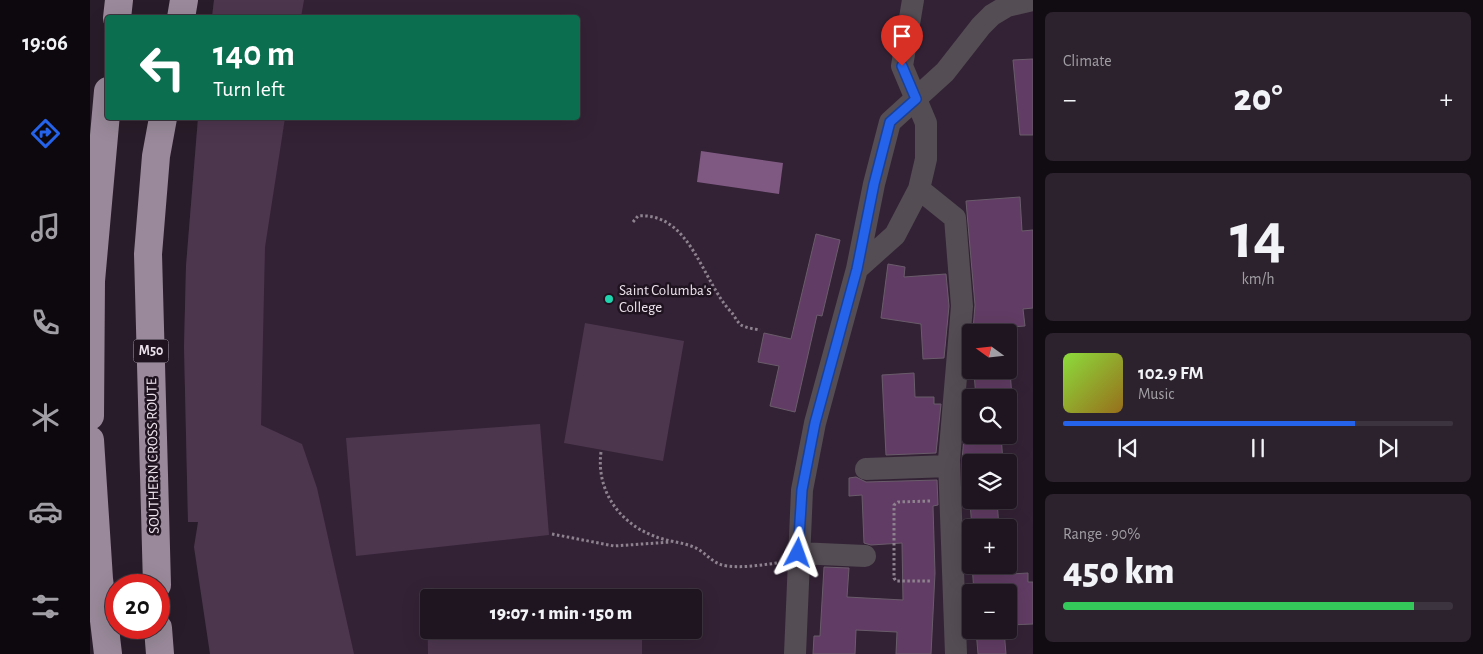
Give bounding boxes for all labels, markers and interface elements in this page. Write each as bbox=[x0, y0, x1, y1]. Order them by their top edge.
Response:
pin bbox=[881, 15, 923, 66]
icon: arrive bbox=[888, 22, 916, 50]
text: 19:06 bbox=[22, 32, 68, 54]
icon: left bbox=[130, 35, 195, 100]
text: 140 m bbox=[213, 37, 295, 72]
text: Climate bbox=[1063, 53, 1112, 69]
text: Turn left bbox=[213, 78, 285, 100]
text: 20° bbox=[1234, 80, 1282, 118]
text: − bbox=[1063, 86, 1076, 114]
text: + bbox=[1440, 86, 1453, 114]
icon: directions bbox=[28, 116, 63, 151]
text: 14 bbox=[1230, 205, 1286, 270]
icon: music bbox=[28, 210, 63, 245]
text: km/h bbox=[1241, 271, 1275, 287]
place label: Saint Columba's College bbox=[619, 283, 712, 315]
marker: Saint Columba's College bbox=[603, 293, 615, 305]
icon: phone bbox=[28, 305, 63, 340]
north arrow bbox=[962, 324, 1018, 379]
map controls bbox=[962, 324, 1017, 639]
road number: M50 bbox=[134, 340, 168, 362]
text: 102.9 FM bbox=[1138, 364, 1204, 383]
street label: SOUTHERN CROSS ROUTE bbox=[144, 378, 162, 534]
text: Music bbox=[1138, 386, 1174, 402]
button: search bbox=[962, 389, 1017, 444]
icon: climate bbox=[28, 400, 63, 435]
icon: previous bbox=[1114, 434, 1142, 462]
icon: pause bbox=[1244, 434, 1272, 462]
icon: next bbox=[1374, 434, 1402, 462]
button: layers bbox=[962, 454, 1017, 509]
icon: car bbox=[28, 494, 63, 529]
button: + bbox=[962, 519, 1017, 574]
position arrow bbox=[771, 526, 823, 578]
text: Range · 90% bbox=[1063, 526, 1140, 542]
text: 450 km bbox=[1063, 553, 1175, 591]
speed limit sign: 20 bbox=[105, 574, 170, 639]
button: − bbox=[962, 584, 1017, 639]
icon: filters bbox=[28, 589, 63, 624]
text: 19:07 · 1 min · 150 m bbox=[490, 604, 632, 623]

